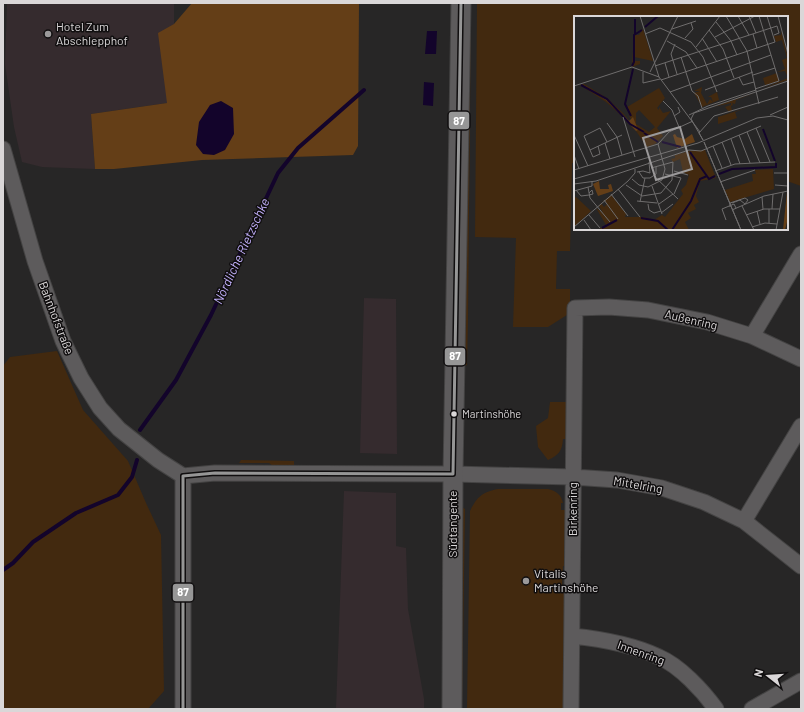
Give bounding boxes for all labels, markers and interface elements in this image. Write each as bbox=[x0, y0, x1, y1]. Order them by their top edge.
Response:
inset map bbox=[574, 16, 788, 230]
place label: Hotel Zum Abschlepphof bbox=[56, 19, 128, 47]
marker: Hotel Zum Abschlepphof bbox=[43, 29, 53, 39]
line badge: 87 bbox=[448, 111, 470, 130]
text: 87 bbox=[453, 114, 465, 127]
water label: Nördliche Rietzschke bbox=[209, 195, 273, 307]
street label: Bahnhofstraße bbox=[37, 279, 77, 356]
street label: Außenring bbox=[664, 306, 719, 332]
line badge: 87 bbox=[444, 347, 466, 366]
text: 87 bbox=[449, 349, 461, 362]
place label: Martinshöhe bbox=[462, 407, 521, 420]
marker: Martinshöhe bbox=[449, 409, 459, 419]
street label: Mittelring bbox=[612, 473, 664, 495]
street label: Birkenring bbox=[565, 482, 579, 536]
street label: Südtangente bbox=[445, 491, 459, 557]
place label: Vitalis Martinshöhe bbox=[534, 566, 599, 594]
marker: Vitalis Martinshöhe bbox=[521, 576, 531, 586]
line badge: 87 bbox=[172, 583, 194, 602]
text: 87 bbox=[177, 585, 189, 598]
street label: Innenring bbox=[616, 637, 667, 667]
north arrow bbox=[748, 656, 788, 696]
text: N bbox=[751, 668, 765, 678]

